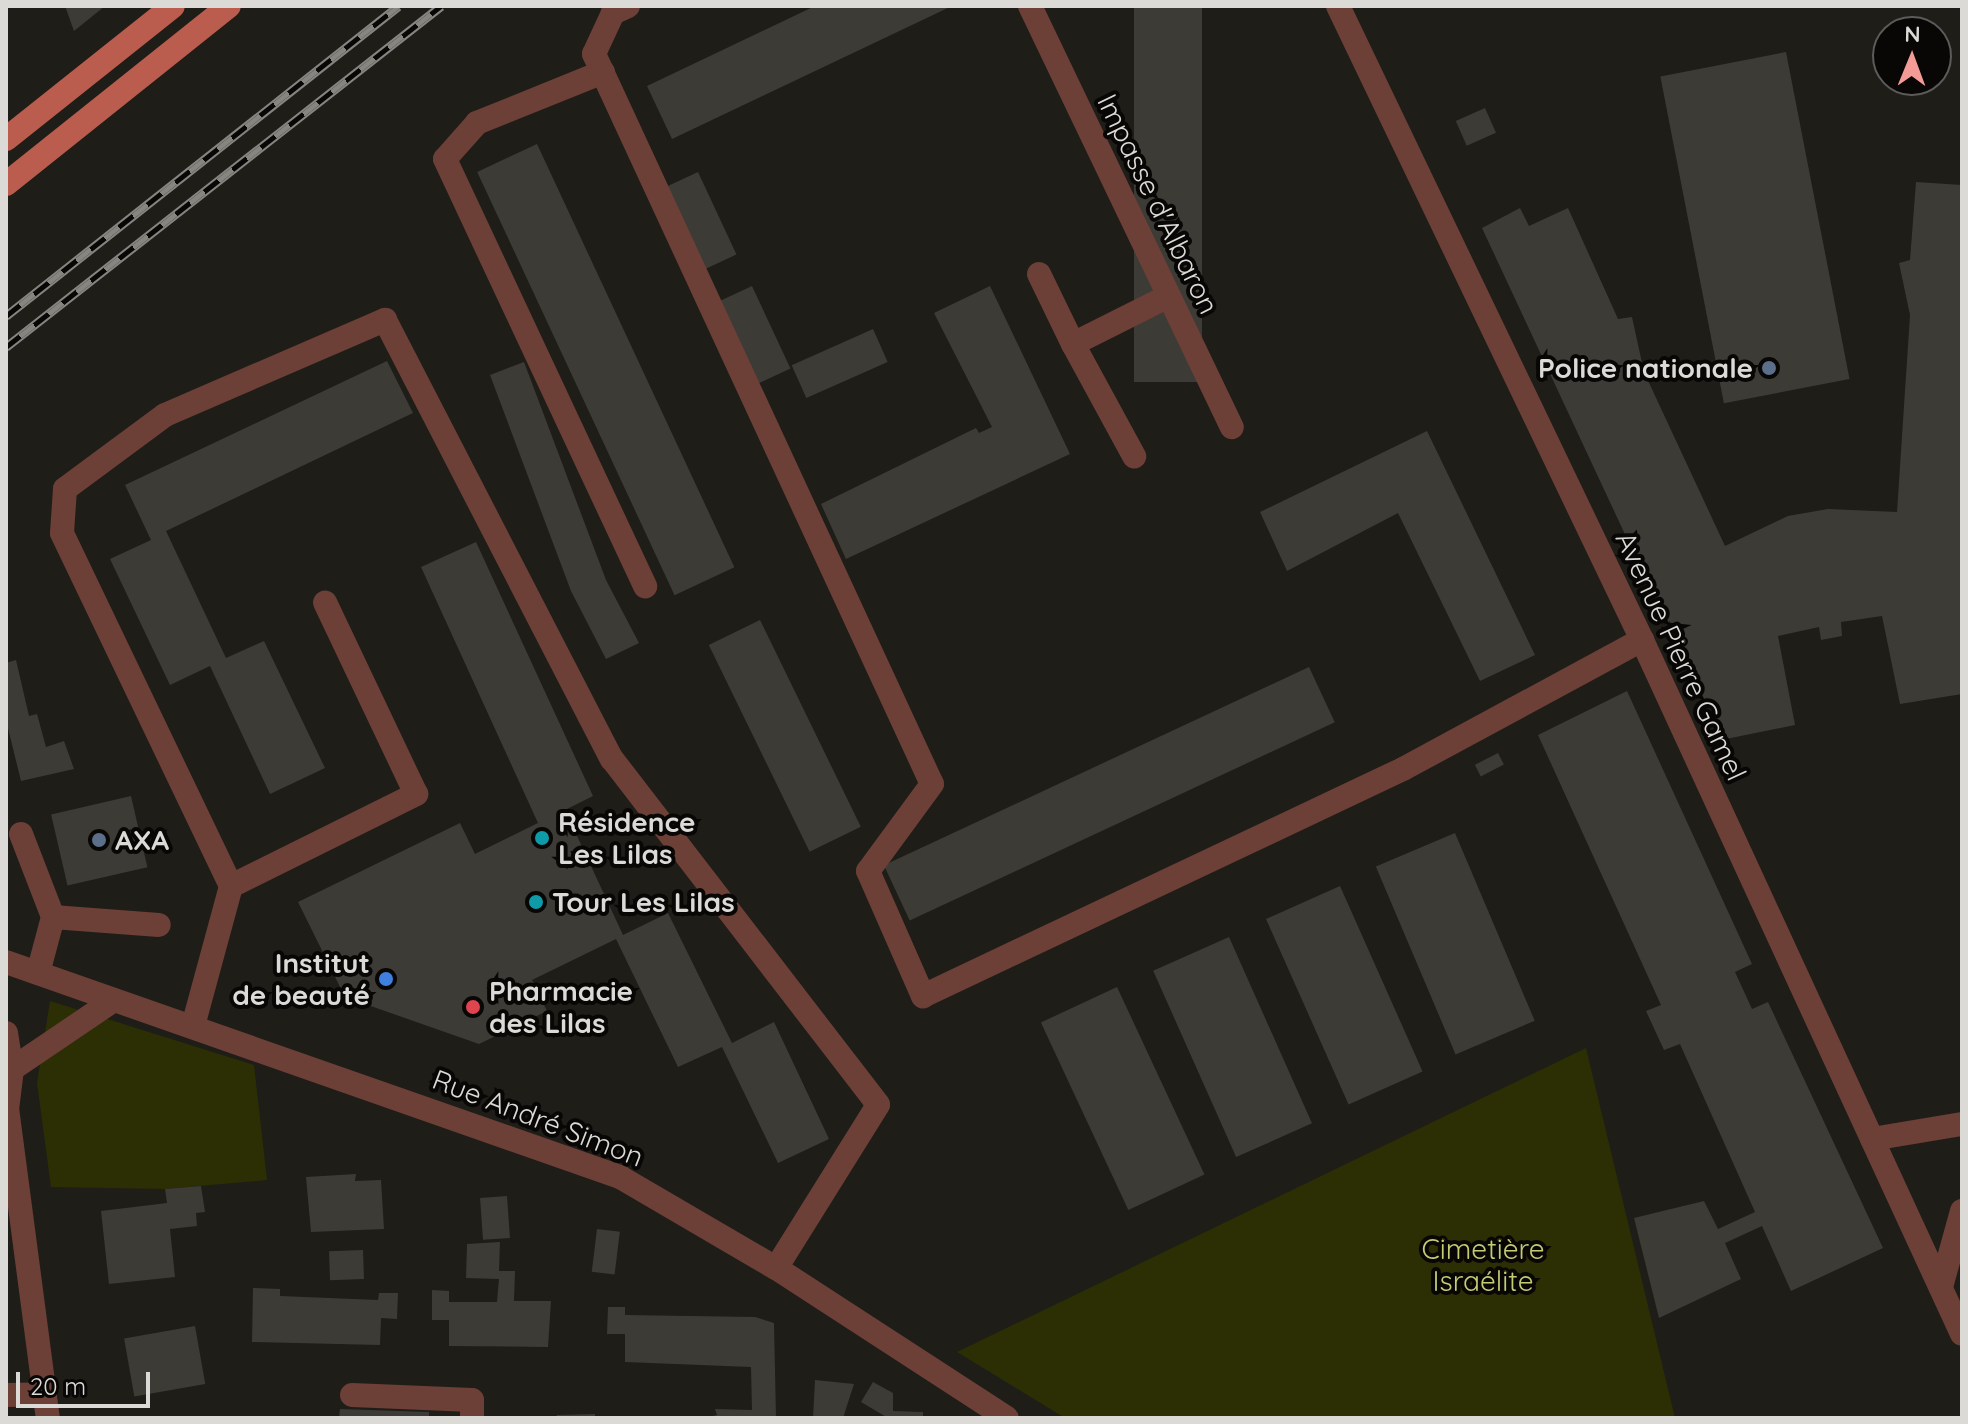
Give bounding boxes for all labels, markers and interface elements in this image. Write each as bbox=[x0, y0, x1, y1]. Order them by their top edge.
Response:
north arrow bbox=[1872, 16, 1952, 96]
text: N bbox=[1904, 20, 1921, 48]
street label: Impasse d'Albaron bbox=[1090, 89, 1226, 319]
place label: Police nationale bbox=[1538, 351, 1753, 385]
marker: Police nationale bbox=[1760, 359, 1778, 377]
street label: Avenue Pierre Gamel bbox=[1609, 526, 1753, 786]
place label: Résidence Les Lilas bbox=[558, 805, 696, 871]
place label: AXA bbox=[115, 823, 169, 857]
marker: Résidence Les Lilas bbox=[533, 829, 551, 847]
marker: AXA bbox=[90, 831, 108, 849]
place label: Tour Les Lilas bbox=[552, 885, 735, 919]
marker: Tour Les Lilas bbox=[527, 893, 545, 911]
place label: Institut de beauté bbox=[232, 946, 370, 1012]
marker: Institut de beauté bbox=[377, 970, 395, 988]
place label: Pharmacie des Lilas bbox=[489, 974, 633, 1040]
marker: Pharmacie des Lilas bbox=[464, 998, 482, 1016]
street label: Rue André Simon bbox=[428, 1062, 648, 1174]
park label: Cimetière Israélite bbox=[1422, 1232, 1544, 1298]
scale bar bbox=[20, 1356, 154, 1406]
text: 20 m bbox=[30, 1371, 86, 1401]

